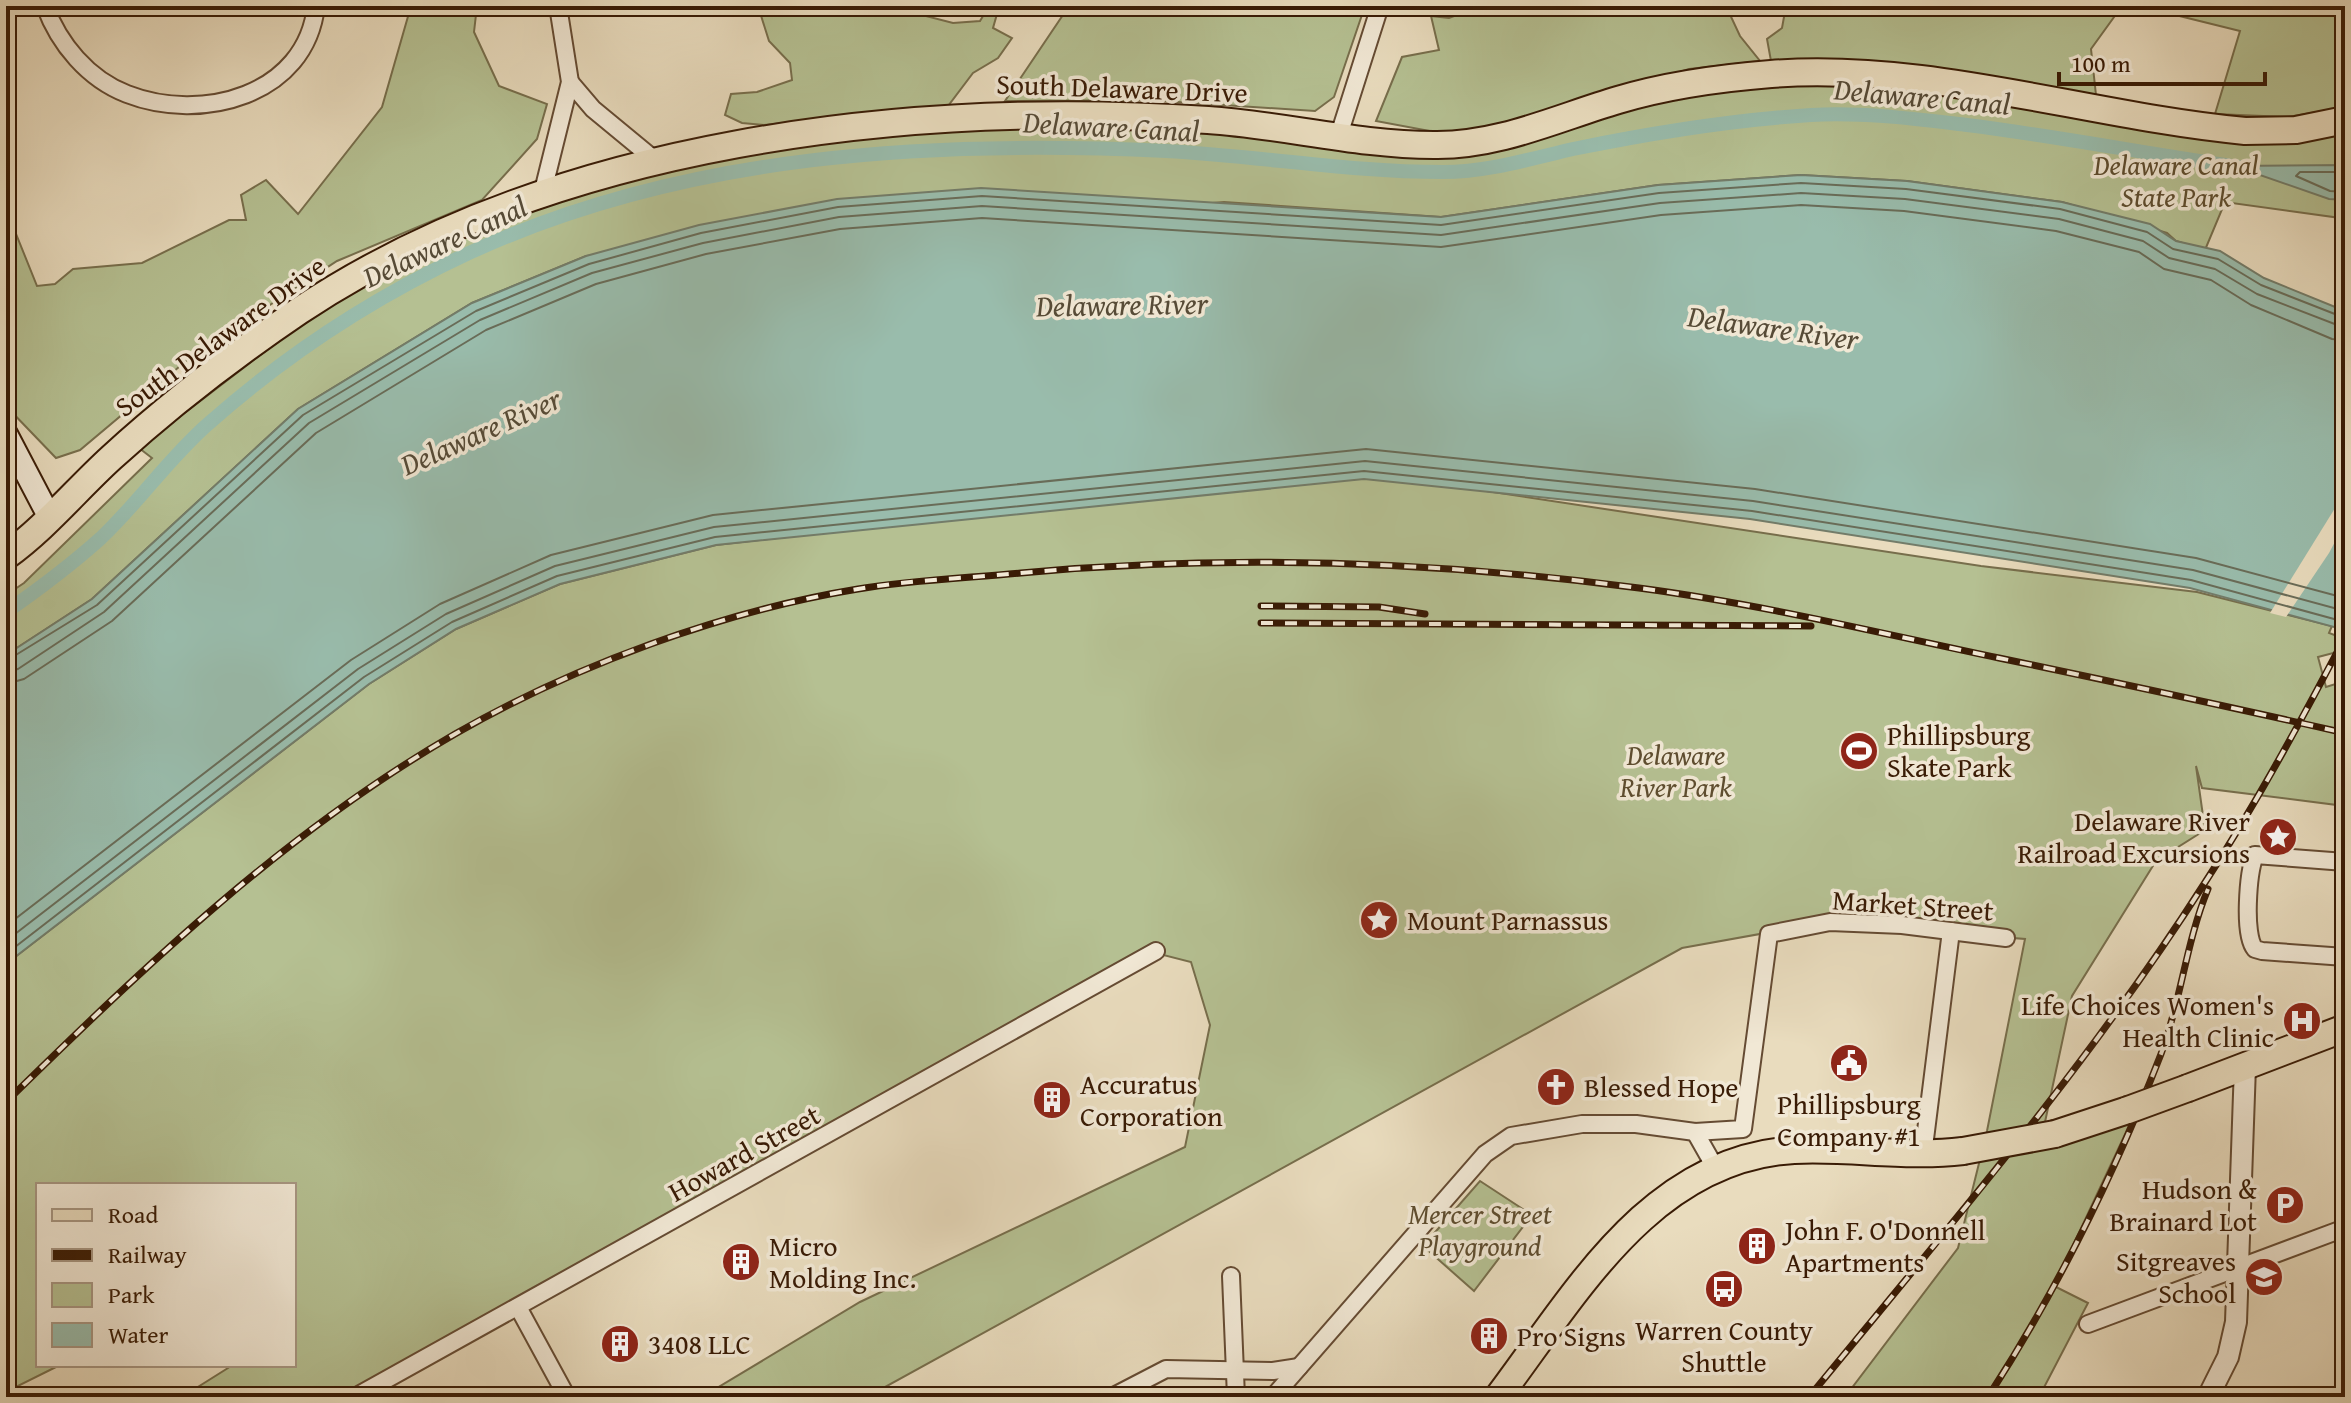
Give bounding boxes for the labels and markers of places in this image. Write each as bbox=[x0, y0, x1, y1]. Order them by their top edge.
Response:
place label: Phillipsburg Skate Park bbox=[1887, 714, 2031, 787]
sports icon: Phillipsburg Skate Park bbox=[1838, 730, 1880, 772]
place label: Delaware River Railroad Excursions bbox=[2018, 800, 2250, 873]
place icon: Delaware River Railroad Excursions bbox=[2257, 816, 2299, 858]
place icon: Mount Parnassus bbox=[1358, 899, 1400, 941]
place label: Mount Parnassus bbox=[1407, 899, 1608, 940]
place label: Life Choices Women's Health Clinic bbox=[2021, 984, 2274, 1057]
hospital icon: Life Choices Women's Health Clinic bbox=[2281, 1000, 2323, 1042]
public building icon: Phillipsburg Company #1 bbox=[1828, 1042, 1870, 1084]
place label: Accuratus Corporation bbox=[1080, 1063, 1223, 1136]
church icon: Blessed Hope bbox=[1535, 1066, 1577, 1108]
place label: Blessed Hope bbox=[1584, 1066, 1738, 1107]
building icon: Accuratus Corporation bbox=[1031, 1079, 1073, 1121]
place label: Phillipsburg Company #1 bbox=[1777, 1083, 1921, 1156]
place label: Hudson & Brainard Lot bbox=[2110, 1168, 2257, 1241]
parking icon: Hudson & Brainard Lot bbox=[2264, 1184, 2306, 1226]
place label: John F. O'Donnell Apartments bbox=[1782, 1209, 1986, 1282]
place label: Micro Molding Inc. bbox=[769, 1225, 916, 1298]
building icon: John F. O'Donnell Apartments bbox=[1736, 1225, 1778, 1267]
place label: Sitgreaves School bbox=[2116, 1240, 2236, 1313]
building icon: Micro Molding Inc. bbox=[720, 1241, 762, 1283]
school or university icon: Sitgreaves School bbox=[2243, 1256, 2285, 1298]
bus stop icon: Warren County Shuttle bbox=[1703, 1268, 1745, 1310]
place label: Warren County Shuttle bbox=[1635, 1309, 1813, 1382]
building icon: Pro Signs bbox=[1468, 1315, 1510, 1357]
place label: Pro Signs bbox=[1517, 1315, 1626, 1356]
building icon: 3408 LLC bbox=[599, 1323, 641, 1365]
place label: 3408 LLC bbox=[648, 1323, 751, 1364]

